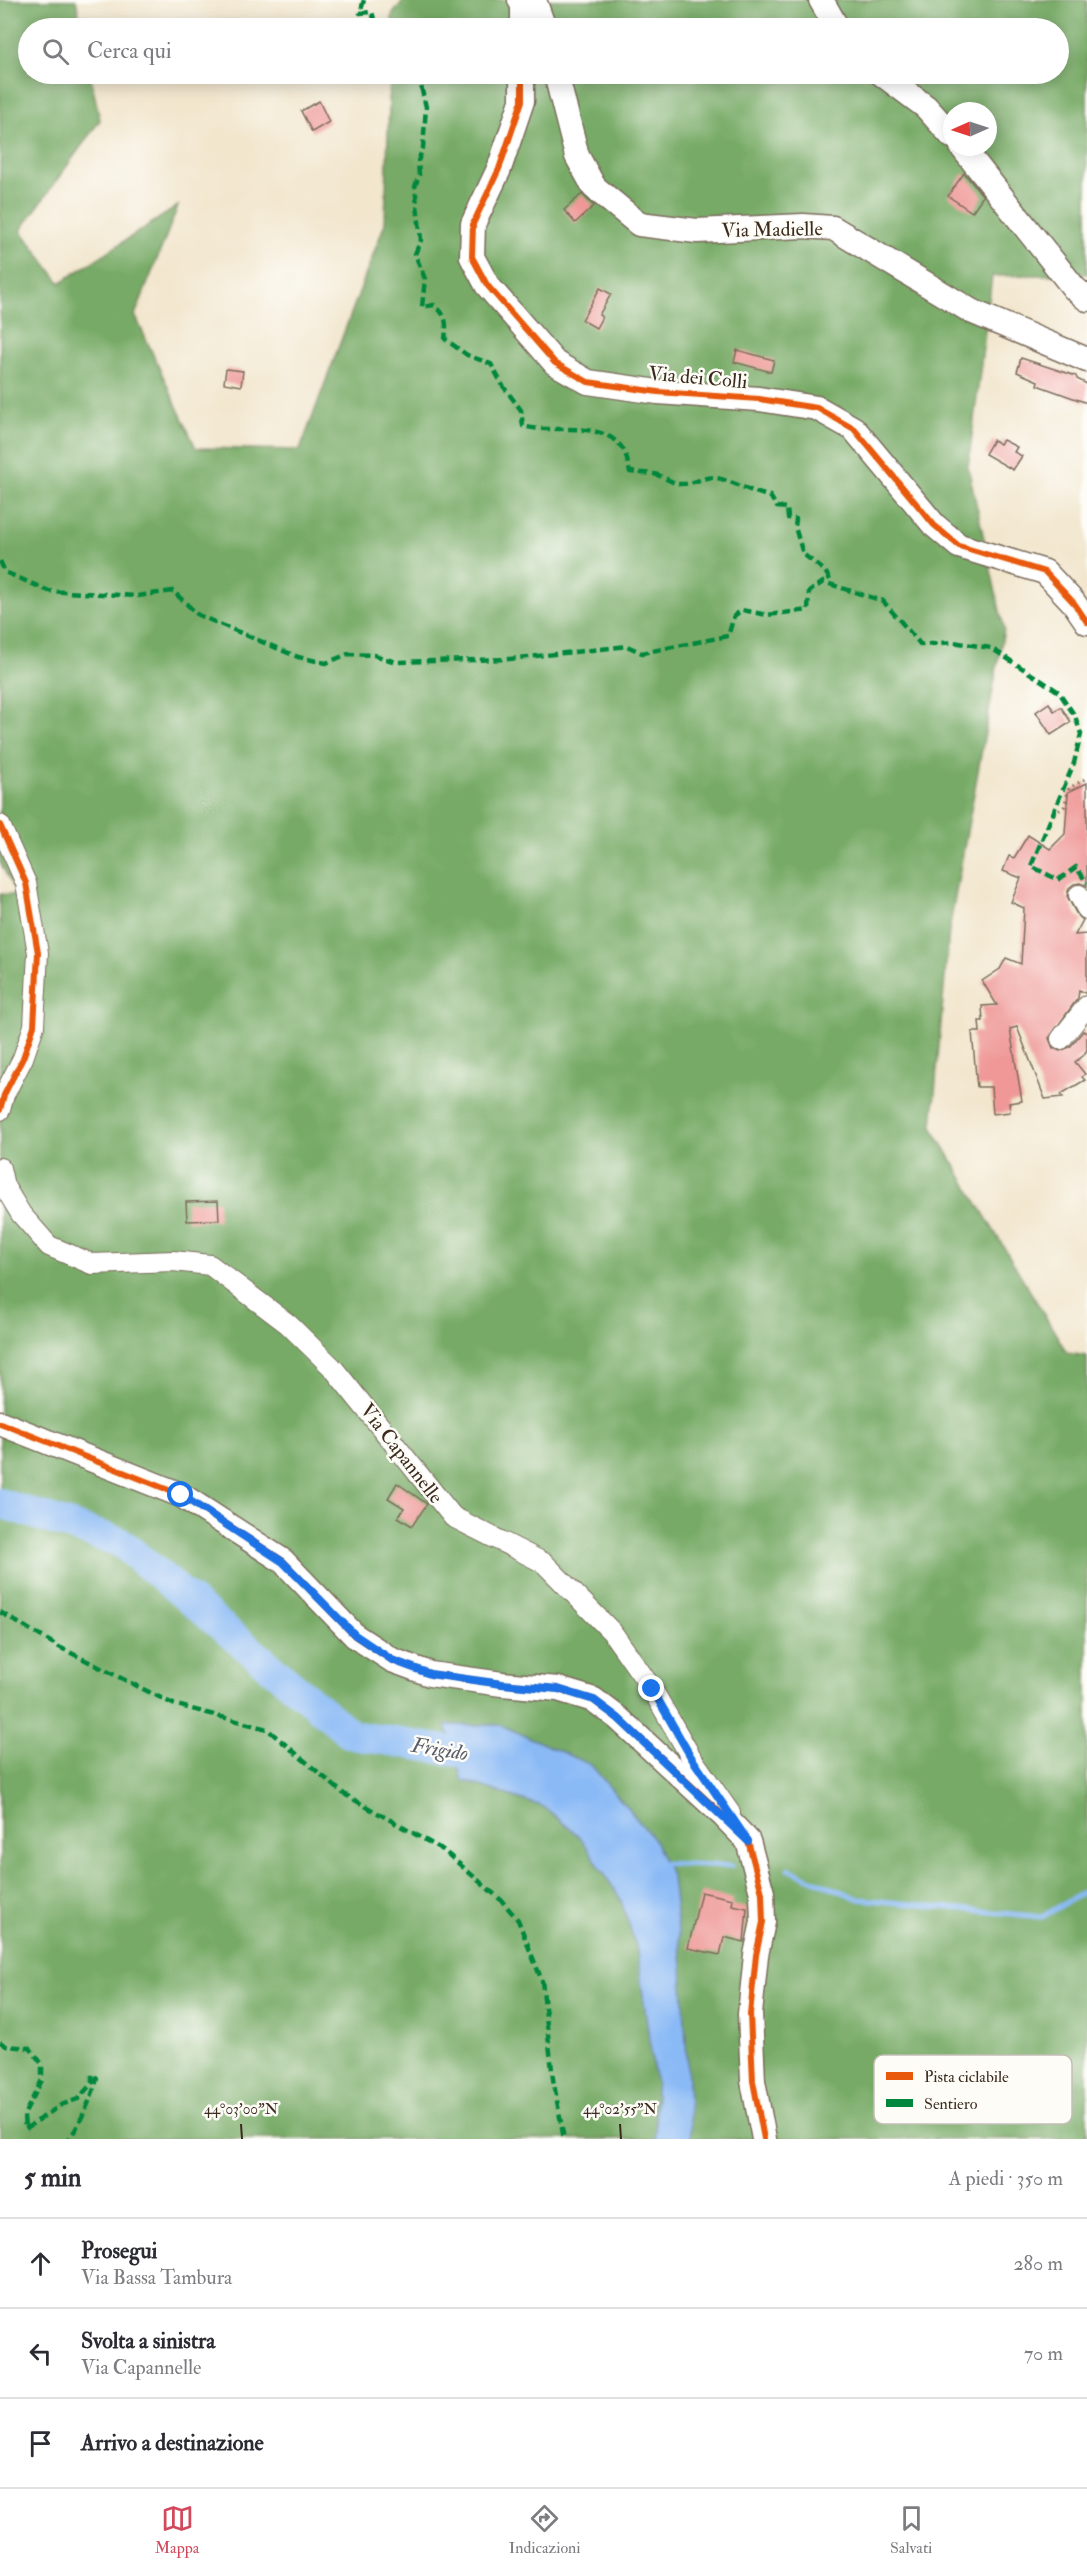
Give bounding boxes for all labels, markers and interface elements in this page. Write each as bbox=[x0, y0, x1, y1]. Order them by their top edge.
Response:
search box bbox=[18, 18, 1069, 84]
icon: search bbox=[39, 35, 72, 68]
text: Cerca qui bbox=[87, 37, 172, 65]
north arrow bbox=[943, 102, 997, 156]
street label: Via Madielle bbox=[721, 216, 823, 243]
street label: Via dei Colli bbox=[647, 361, 749, 394]
street label: Via Capannelle bbox=[354, 1398, 449, 1509]
route start bbox=[167, 1481, 193, 1507]
route end bbox=[638, 1675, 664, 1701]
water label: Frigido bbox=[409, 1732, 470, 1767]
legend bbox=[874, 2055, 1072, 2124]
text: Pista ciclabile bbox=[924, 2067, 1009, 2087]
text: Sentiero bbox=[924, 2094, 978, 2114]
text: 44°03'00"N bbox=[204, 2100, 279, 2119]
text: 44°02'55"N bbox=[583, 2100, 657, 2119]
text: 5 min bbox=[24, 2162, 81, 2194]
text: A piedi · 350 m bbox=[949, 2166, 1063, 2191]
text: Prosegui bbox=[81, 2237, 157, 2265]
icon: ahead bbox=[24, 2247, 57, 2280]
text: 280 m bbox=[1013, 2251, 1063, 2276]
text: Via Bassa Tambura bbox=[81, 2265, 232, 2290]
text: Svolta a sinistra bbox=[81, 2327, 215, 2355]
icon: left bbox=[24, 2337, 57, 2370]
text: 70 m bbox=[1024, 2341, 1063, 2366]
text: Via Capannelle bbox=[81, 2355, 201, 2380]
icon: arrive bbox=[24, 2427, 57, 2460]
text: Arrivo a destinazione bbox=[81, 2429, 264, 2457]
tab: Mappa bbox=[155, 2502, 199, 2558]
tab: Indicazioni bbox=[509, 2502, 581, 2558]
tab: Salvati bbox=[890, 2502, 932, 2558]

